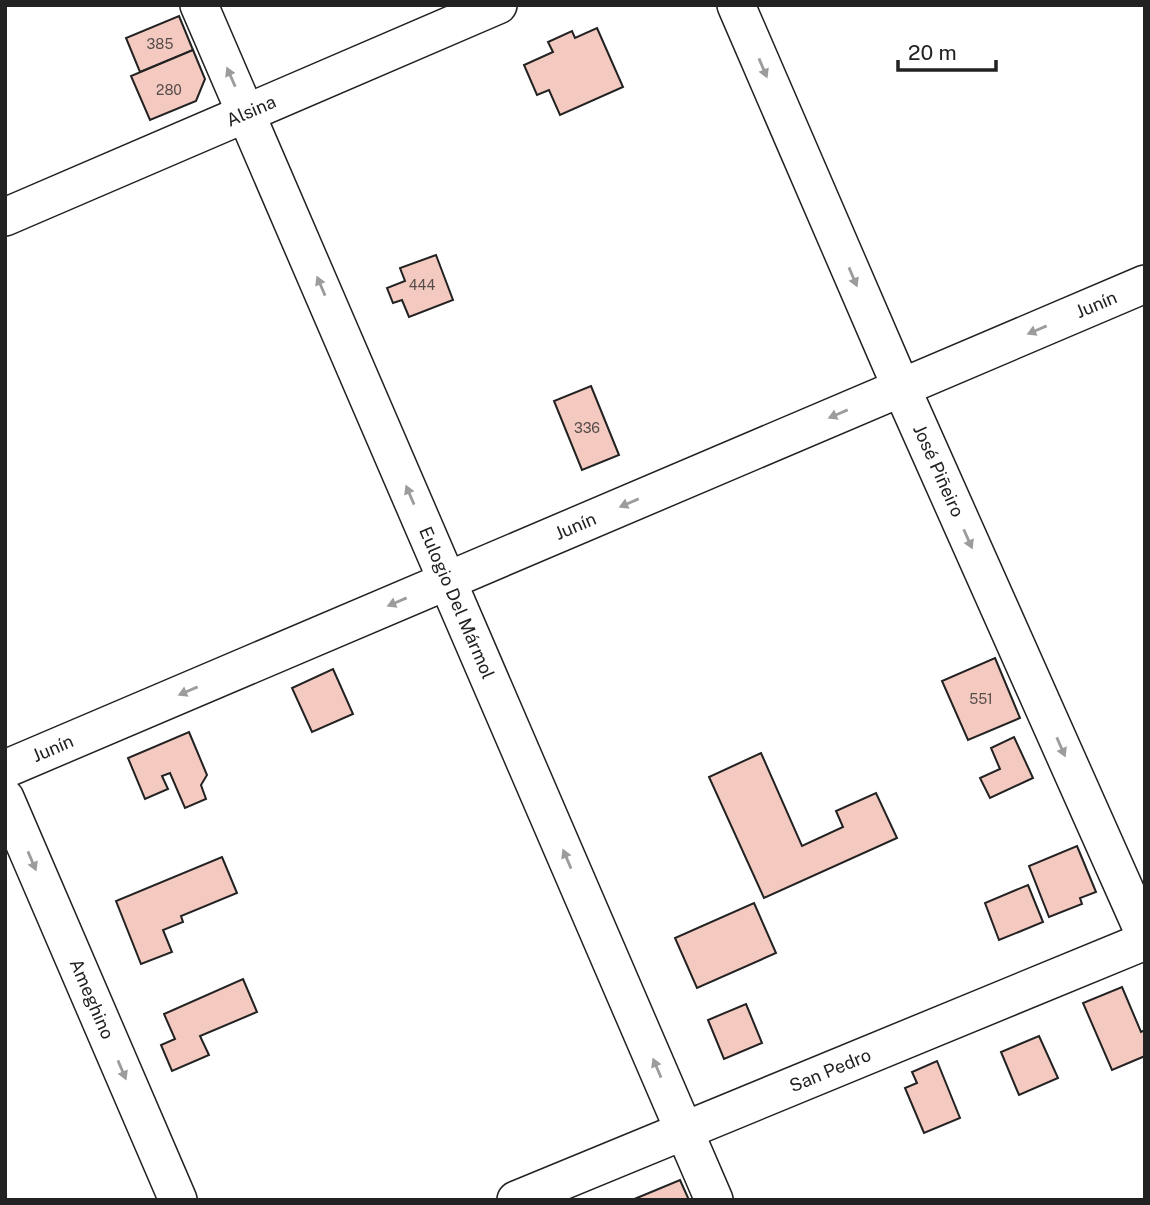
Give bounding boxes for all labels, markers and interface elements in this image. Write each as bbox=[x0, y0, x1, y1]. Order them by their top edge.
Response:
scale bar bbox=[898, 28, 996, 72]
house number: 385 bbox=[147, 36, 173, 52]
text: 20 m bbox=[908, 40, 957, 65]
one-way arrow bbox=[757, 58, 769, 78]
one-way arrow bbox=[225, 67, 236, 88]
house number: 280 bbox=[156, 82, 182, 98]
street label: Alsina bbox=[223, 91, 279, 131]
one-way arrow bbox=[847, 267, 859, 287]
one-way arrow bbox=[315, 276, 326, 297]
house number: 444 bbox=[409, 277, 435, 293]
street label: Junín bbox=[1072, 286, 1120, 322]
one-way arrow bbox=[1026, 324, 1047, 335]
one-way arrow bbox=[828, 408, 848, 420]
house number: 336 bbox=[574, 420, 600, 436]
street label: José Piñeiro bbox=[909, 421, 969, 520]
one-way arrow bbox=[405, 485, 416, 506]
one-way arrow bbox=[618, 498, 639, 509]
street label: Junín bbox=[551, 508, 599, 544]
street label: Eulogio Del Mármol bbox=[415, 523, 499, 682]
one-way arrow bbox=[962, 529, 974, 549]
one-way arrow bbox=[387, 596, 407, 608]
one-way arrow bbox=[177, 686, 198, 697]
house number: 551 bbox=[969, 691, 993, 707]
street label: Junín bbox=[29, 730, 76, 766]
one-way arrow bbox=[1055, 737, 1067, 757]
one-way arrow bbox=[561, 849, 572, 870]
one-way arrow bbox=[26, 851, 38, 871]
street label: Ameghino bbox=[66, 956, 119, 1042]
street label: San Pedro bbox=[786, 1044, 874, 1096]
one-way arrow bbox=[651, 1058, 662, 1079]
one-way arrow bbox=[116, 1060, 128, 1080]

